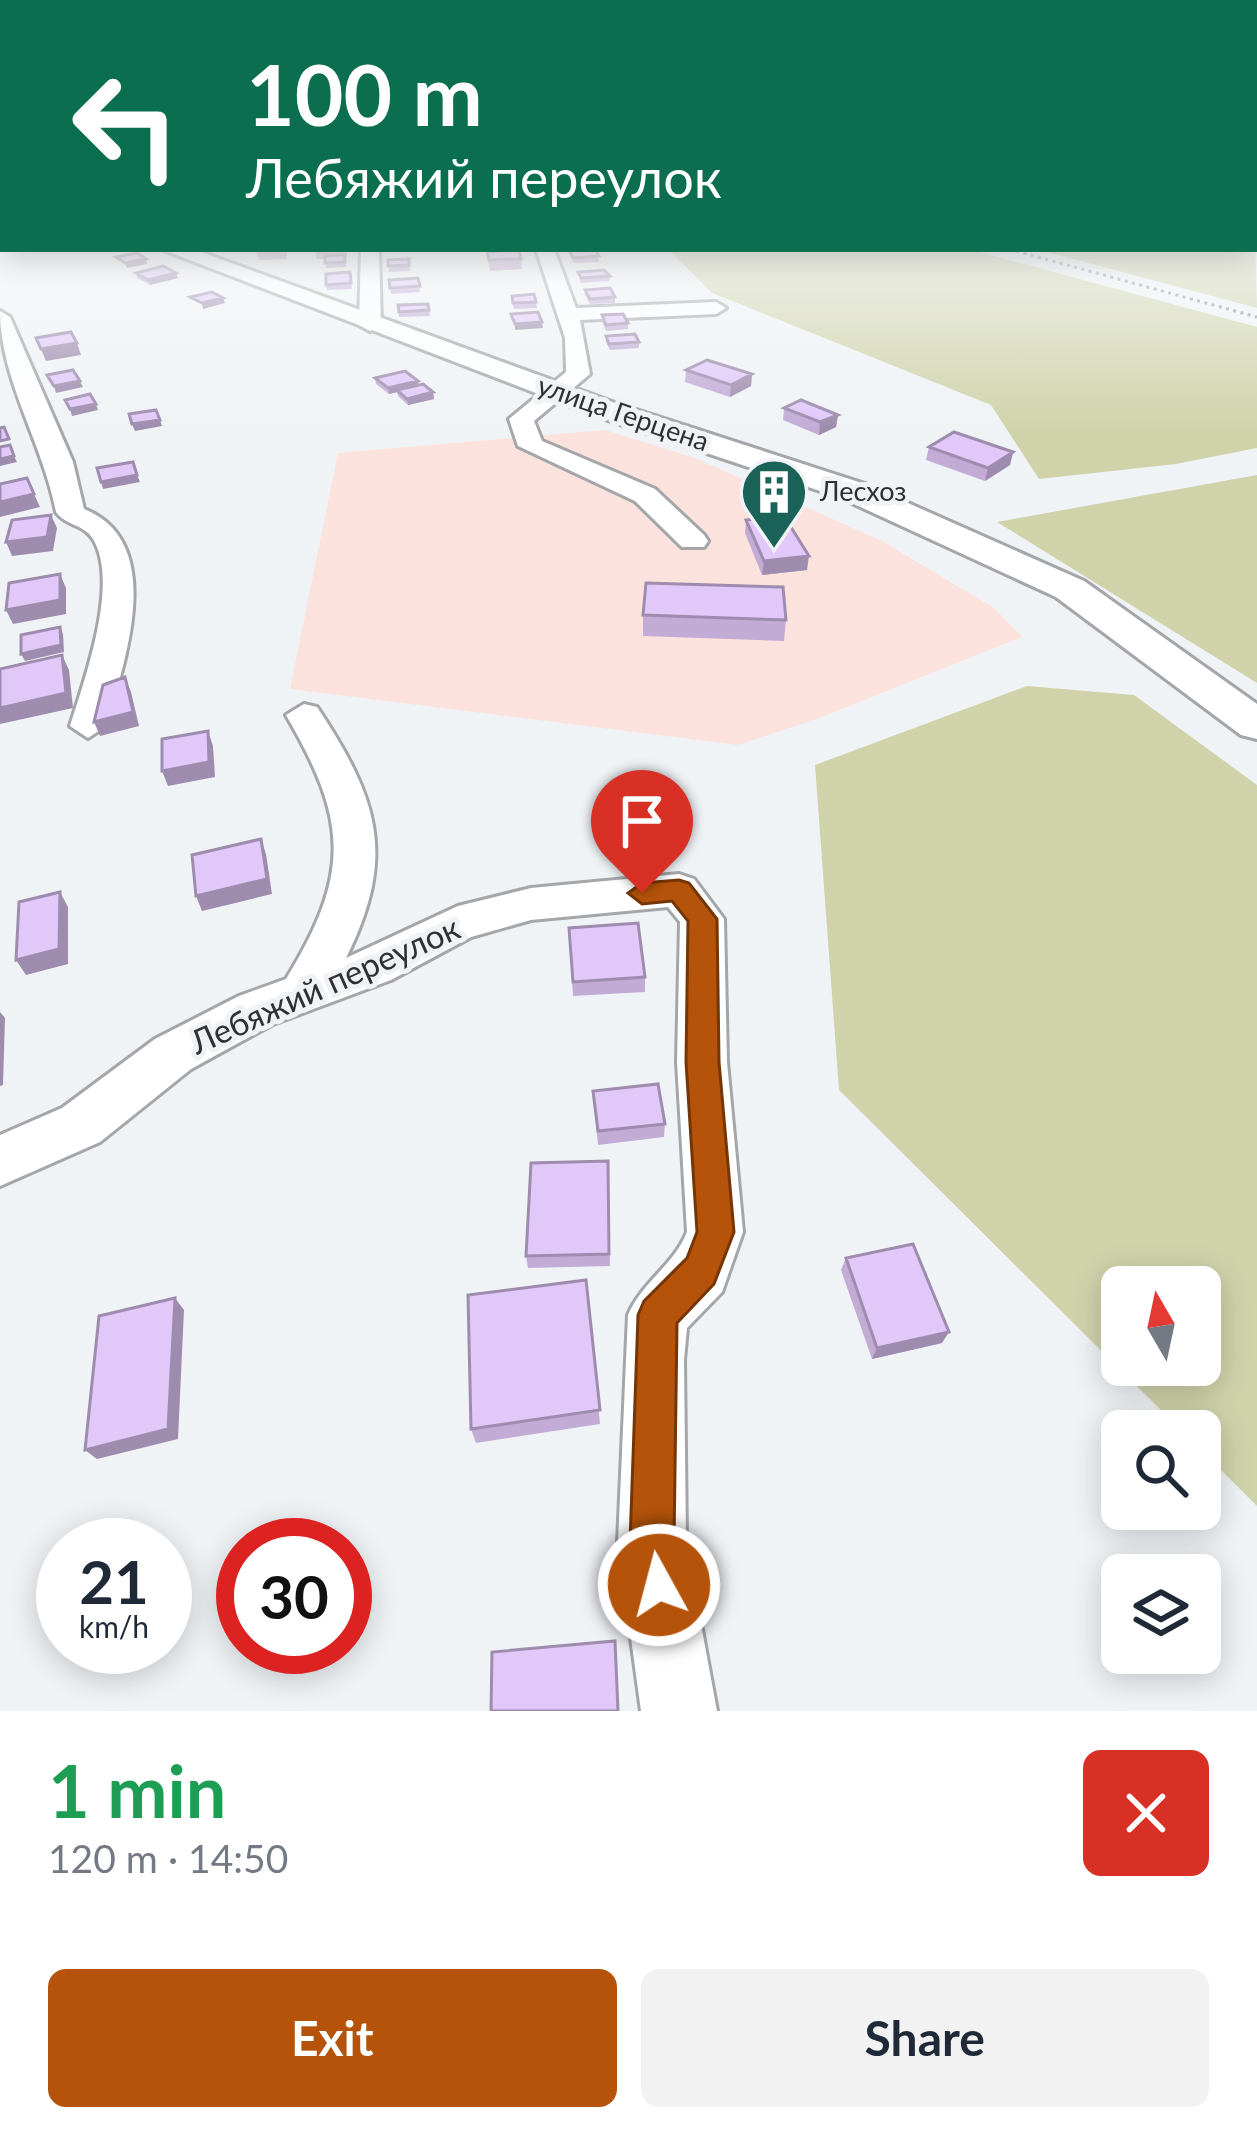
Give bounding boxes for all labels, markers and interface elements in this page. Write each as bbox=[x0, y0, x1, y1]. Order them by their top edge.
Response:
text: 100 m bbox=[246, 43, 483, 144]
icon: left bbox=[48, 48, 204, 204]
text: Лебяжий переулок bbox=[246, 145, 722, 210]
street label: улица Герцена bbox=[534, 368, 713, 457]
building icon: Лесхоз bbox=[739, 457, 809, 551]
place label: Лесхоз bbox=[819, 474, 906, 507]
pin bbox=[591, 770, 693, 893]
icon: arrive bbox=[609, 788, 675, 854]
street label: Лебяжий переулок bbox=[183, 907, 466, 1062]
north arrow bbox=[1101, 1266, 1221, 1386]
map controls bbox=[1101, 1266, 1221, 1674]
button: search bbox=[1101, 1410, 1221, 1530]
speed limit sign: 30 bbox=[216, 1518, 372, 1674]
position arrow bbox=[596, 1522, 722, 1648]
text: 21 bbox=[79, 1545, 149, 1617]
button: layers bbox=[1101, 1554, 1221, 1674]
text: km/h bbox=[79, 1608, 149, 1644]
text: 1 min bbox=[48, 1747, 226, 1833]
button: close bbox=[1083, 1750, 1209, 1876]
text: 120 m · 14:50 bbox=[48, 1835, 288, 1881]
button: Exit bbox=[48, 1969, 617, 2107]
button: Share bbox=[641, 1969, 1209, 2107]

